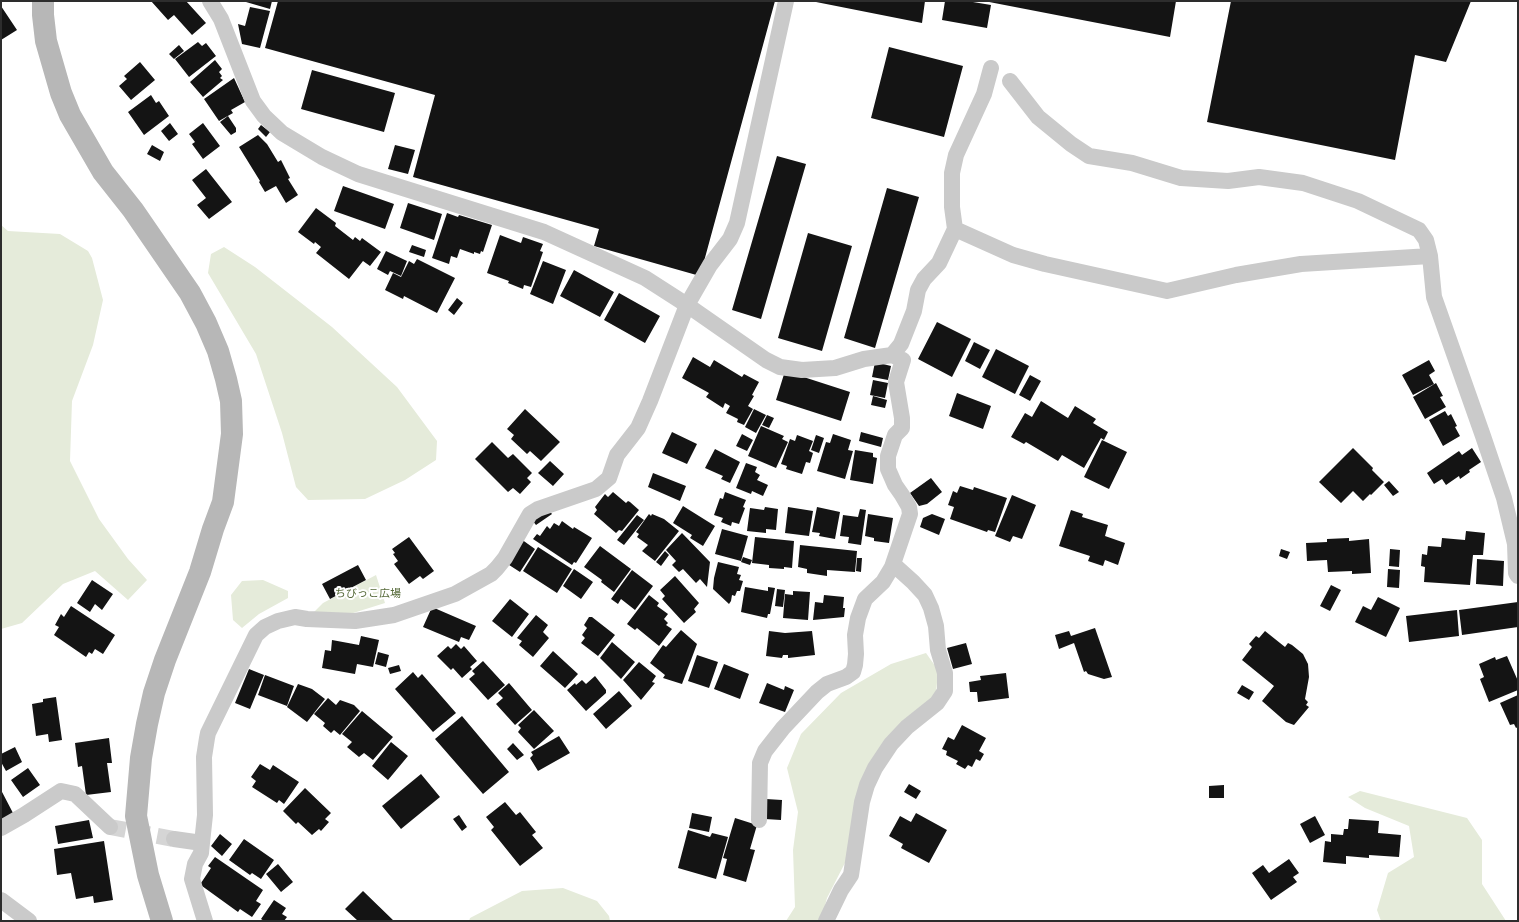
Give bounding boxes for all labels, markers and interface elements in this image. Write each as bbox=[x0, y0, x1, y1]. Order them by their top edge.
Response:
park label: ちびっこ広場 bbox=[335, 587, 401, 601]

